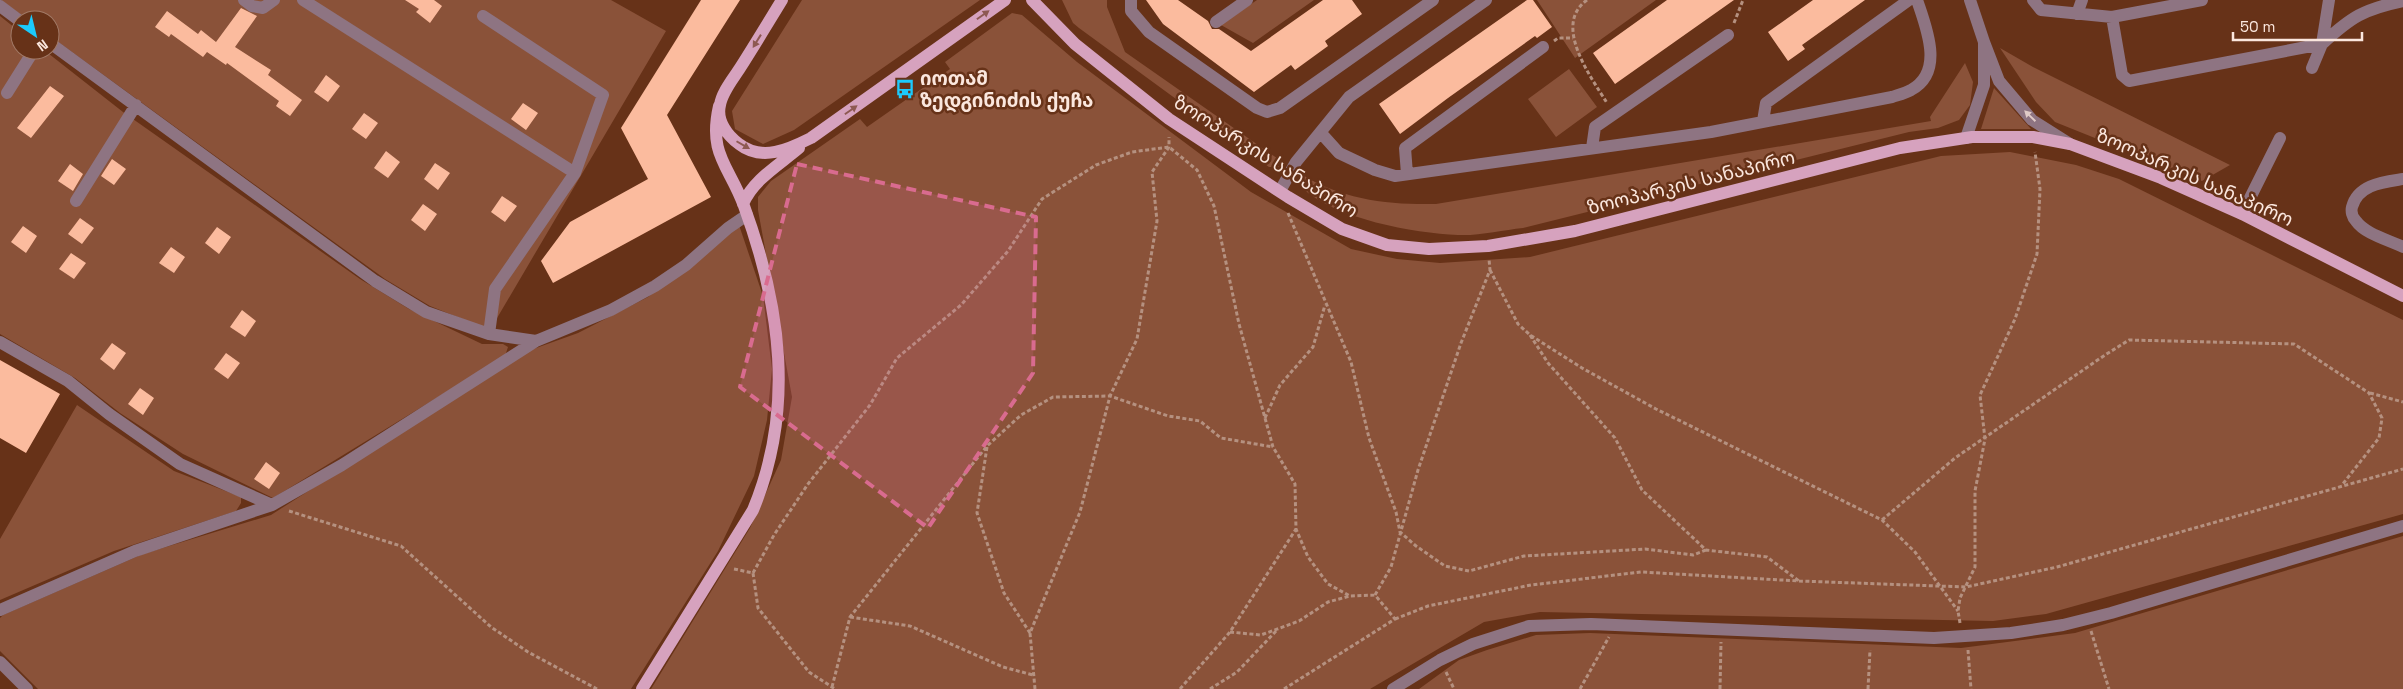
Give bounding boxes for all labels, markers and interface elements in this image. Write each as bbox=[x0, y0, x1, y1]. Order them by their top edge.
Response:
north arrow bbox=[10, 10, 60, 60]
one-way arrow bbox=[976, 10, 989, 21]
scale bar bbox=[2233, 10, 2362, 42]
text: 50 m bbox=[2240, 17, 2275, 36]
one-way arrow bbox=[752, 35, 761, 48]
text: N bbox=[33, 36, 51, 56]
place label: იოთამ ზედგინიძის ქუჩა bbox=[920, 66, 1093, 113]
bus stop icon: იოთამ ზედგინიძის ქუჩა bbox=[894, 78, 916, 100]
street label: ზოოპარკის სანაპირო bbox=[1169, 89, 1363, 224]
one-way arrow bbox=[844, 104, 857, 115]
one-way arrow bbox=[2025, 110, 2037, 122]
street label: ზოოპარკის სანაპირო bbox=[2092, 123, 2297, 232]
one-way arrow bbox=[736, 141, 749, 150]
street label: ზოოპარკის სანაპირო bbox=[1585, 145, 1798, 220]

